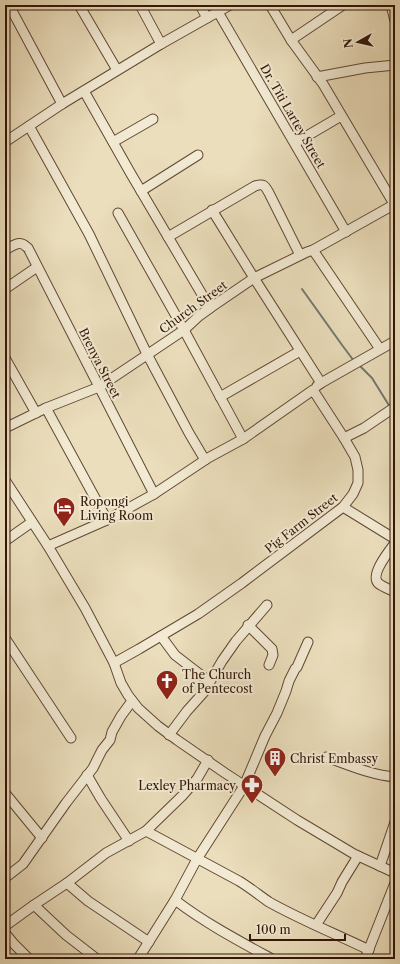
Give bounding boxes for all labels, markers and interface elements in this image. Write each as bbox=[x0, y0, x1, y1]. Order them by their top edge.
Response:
north arrow bbox=[338, 22, 378, 62]
text: N bbox=[340, 37, 356, 49]
street label: Dr. Titi Lartey Street bbox=[257, 61, 329, 171]
street label: Church Street bbox=[156, 277, 230, 337]
street label: Brenya Street bbox=[76, 325, 124, 401]
street label: Pig Farm Street bbox=[262, 489, 341, 556]
place label: Ropongi Living Room bbox=[80, 494, 153, 523]
hotel icon: Ropongi Living Room bbox=[51, 495, 77, 528]
place label: The Church of Pentecost bbox=[182, 667, 253, 696]
church icon: The Church of Pentecost bbox=[154, 668, 180, 701]
building icon: Christ Embassy bbox=[262, 745, 288, 778]
place label: Christ Embassy bbox=[290, 751, 378, 766]
pharmacy icon: Lexley Pharmacy bbox=[239, 772, 265, 805]
place label: Lexley Pharmacy bbox=[138, 778, 236, 793]
scale bar bbox=[250, 916, 345, 942]
text: 100 m bbox=[256, 922, 291, 937]

